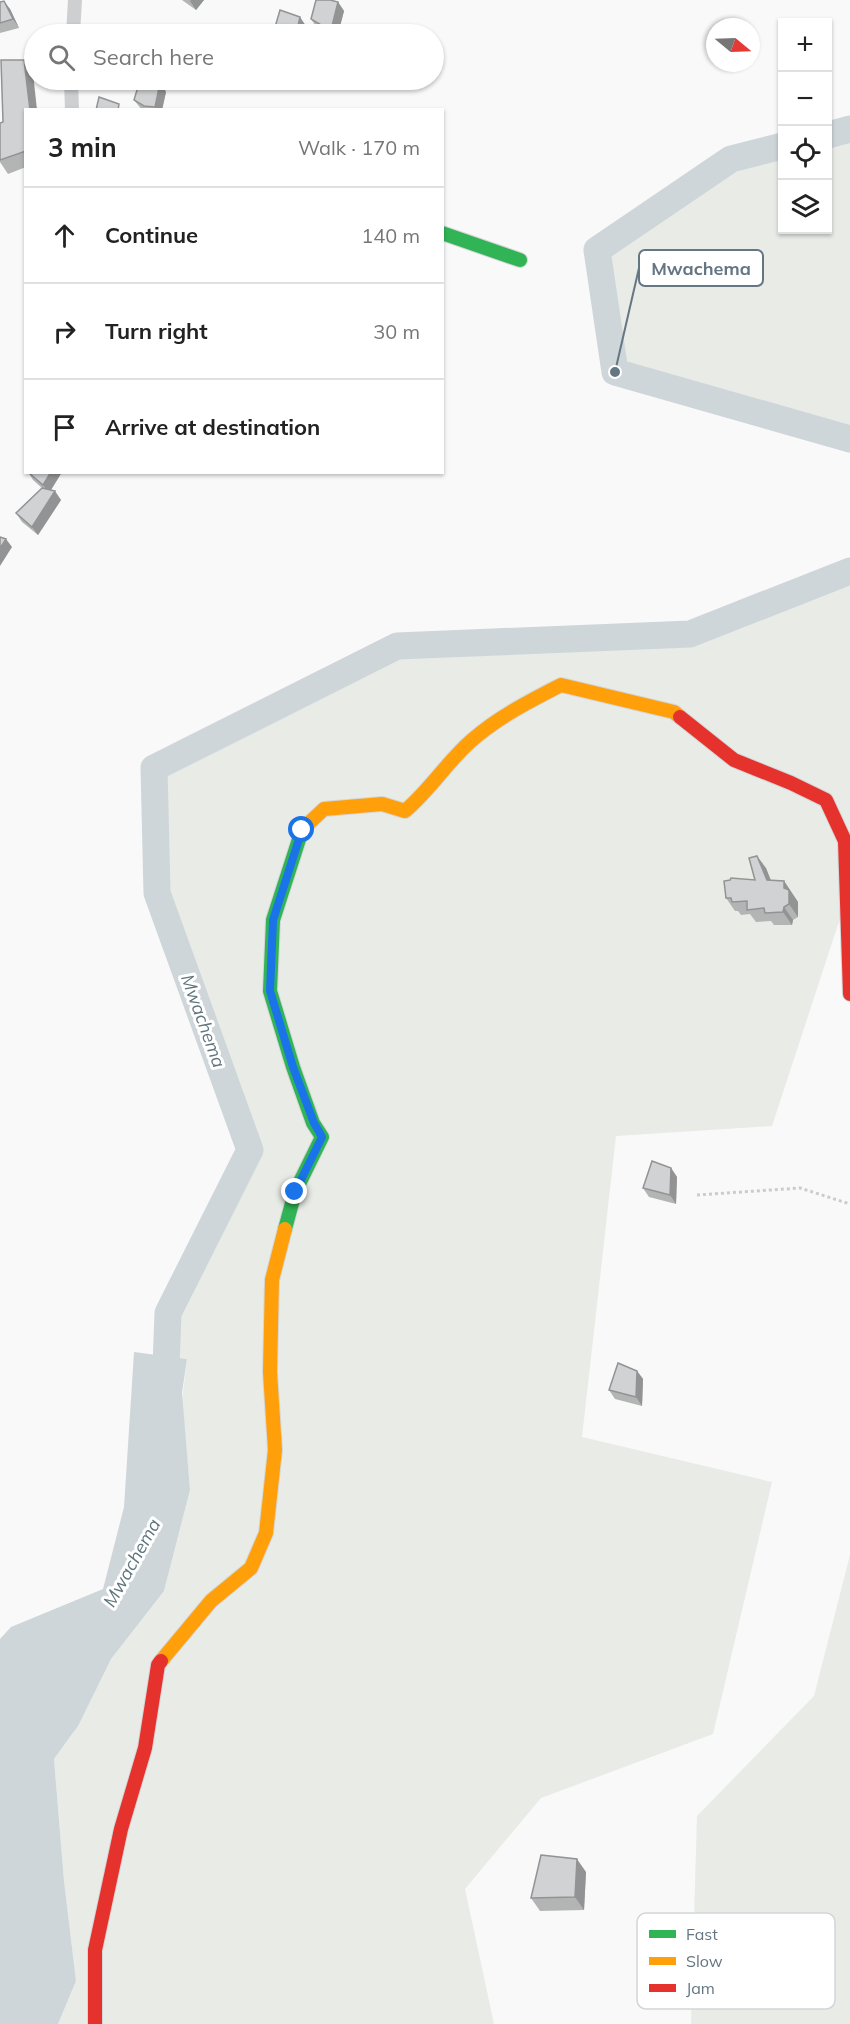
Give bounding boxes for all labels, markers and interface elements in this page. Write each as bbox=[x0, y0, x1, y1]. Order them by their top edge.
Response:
north arrow bbox=[706, 18, 760, 72]
map controls bbox=[778, 18, 832, 234]
button: + bbox=[778, 18, 832, 72]
search box bbox=[24, 24, 444, 90]
icon: search bbox=[45, 41, 78, 74]
text: Search here bbox=[93, 43, 214, 71]
button: − bbox=[778, 72, 832, 126]
button: locate bbox=[778, 126, 832, 180]
text: 3 min bbox=[48, 131, 117, 164]
text: Walk · 170 m bbox=[298, 135, 420, 160]
button: layers bbox=[778, 180, 832, 234]
icon: ahead bbox=[48, 219, 81, 252]
text: Continue bbox=[105, 221, 198, 249]
text: 140 m bbox=[361, 223, 420, 248]
callout: Mwachema bbox=[639, 250, 763, 286]
text: Mwachema bbox=[651, 257, 751, 280]
icon: right bbox=[48, 315, 81, 348]
text: Turn right bbox=[105, 317, 208, 345]
text: 30 m bbox=[373, 319, 420, 344]
icon: arrive bbox=[48, 411, 81, 444]
text: Arrive at destination bbox=[105, 413, 320, 441]
route start bbox=[288, 816, 314, 842]
water label: Mwachema bbox=[176, 971, 231, 1071]
route end bbox=[281, 1178, 307, 1204]
water label: Mwachema bbox=[98, 1514, 165, 1611]
legend bbox=[637, 1913, 835, 2009]
text: Fast bbox=[686, 1924, 718, 1944]
text: Slow bbox=[686, 1951, 723, 1971]
text: Jam bbox=[686, 1978, 715, 1998]

